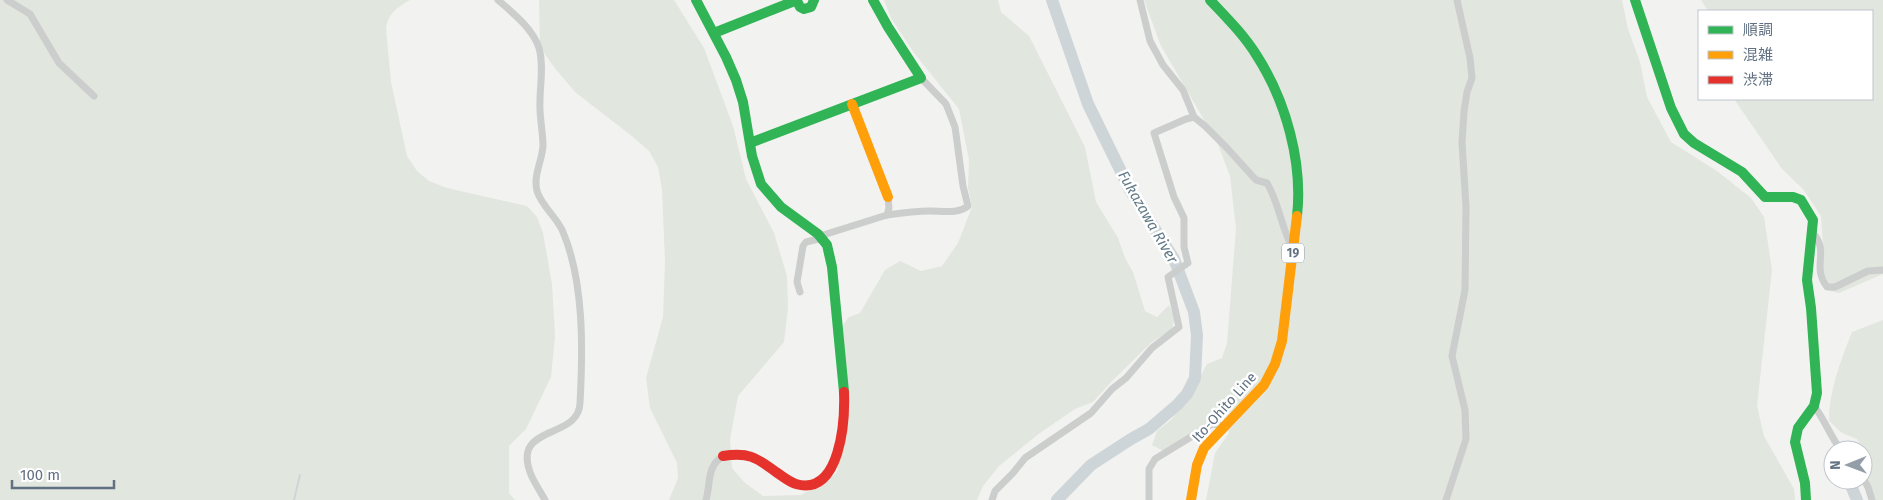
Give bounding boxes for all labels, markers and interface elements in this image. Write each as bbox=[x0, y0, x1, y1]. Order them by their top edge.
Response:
legend bbox=[1698, 10, 1873, 100]
text: 順調 bbox=[1743, 21, 1773, 39]
text: 混雑 bbox=[1743, 46, 1773, 64]
text: 渋滞 bbox=[1743, 71, 1773, 89]
water label: Fukazawa River bbox=[1114, 168, 1182, 268]
road number: 19 bbox=[1282, 244, 1304, 262]
street label: Ito-Ohito Line bbox=[1189, 369, 1260, 446]
north arrow bbox=[1823, 440, 1873, 490]
scale bar bbox=[12, 458, 115, 490]
text: N bbox=[1827, 460, 1844, 470]
text: 100 m bbox=[20, 466, 60, 484]

